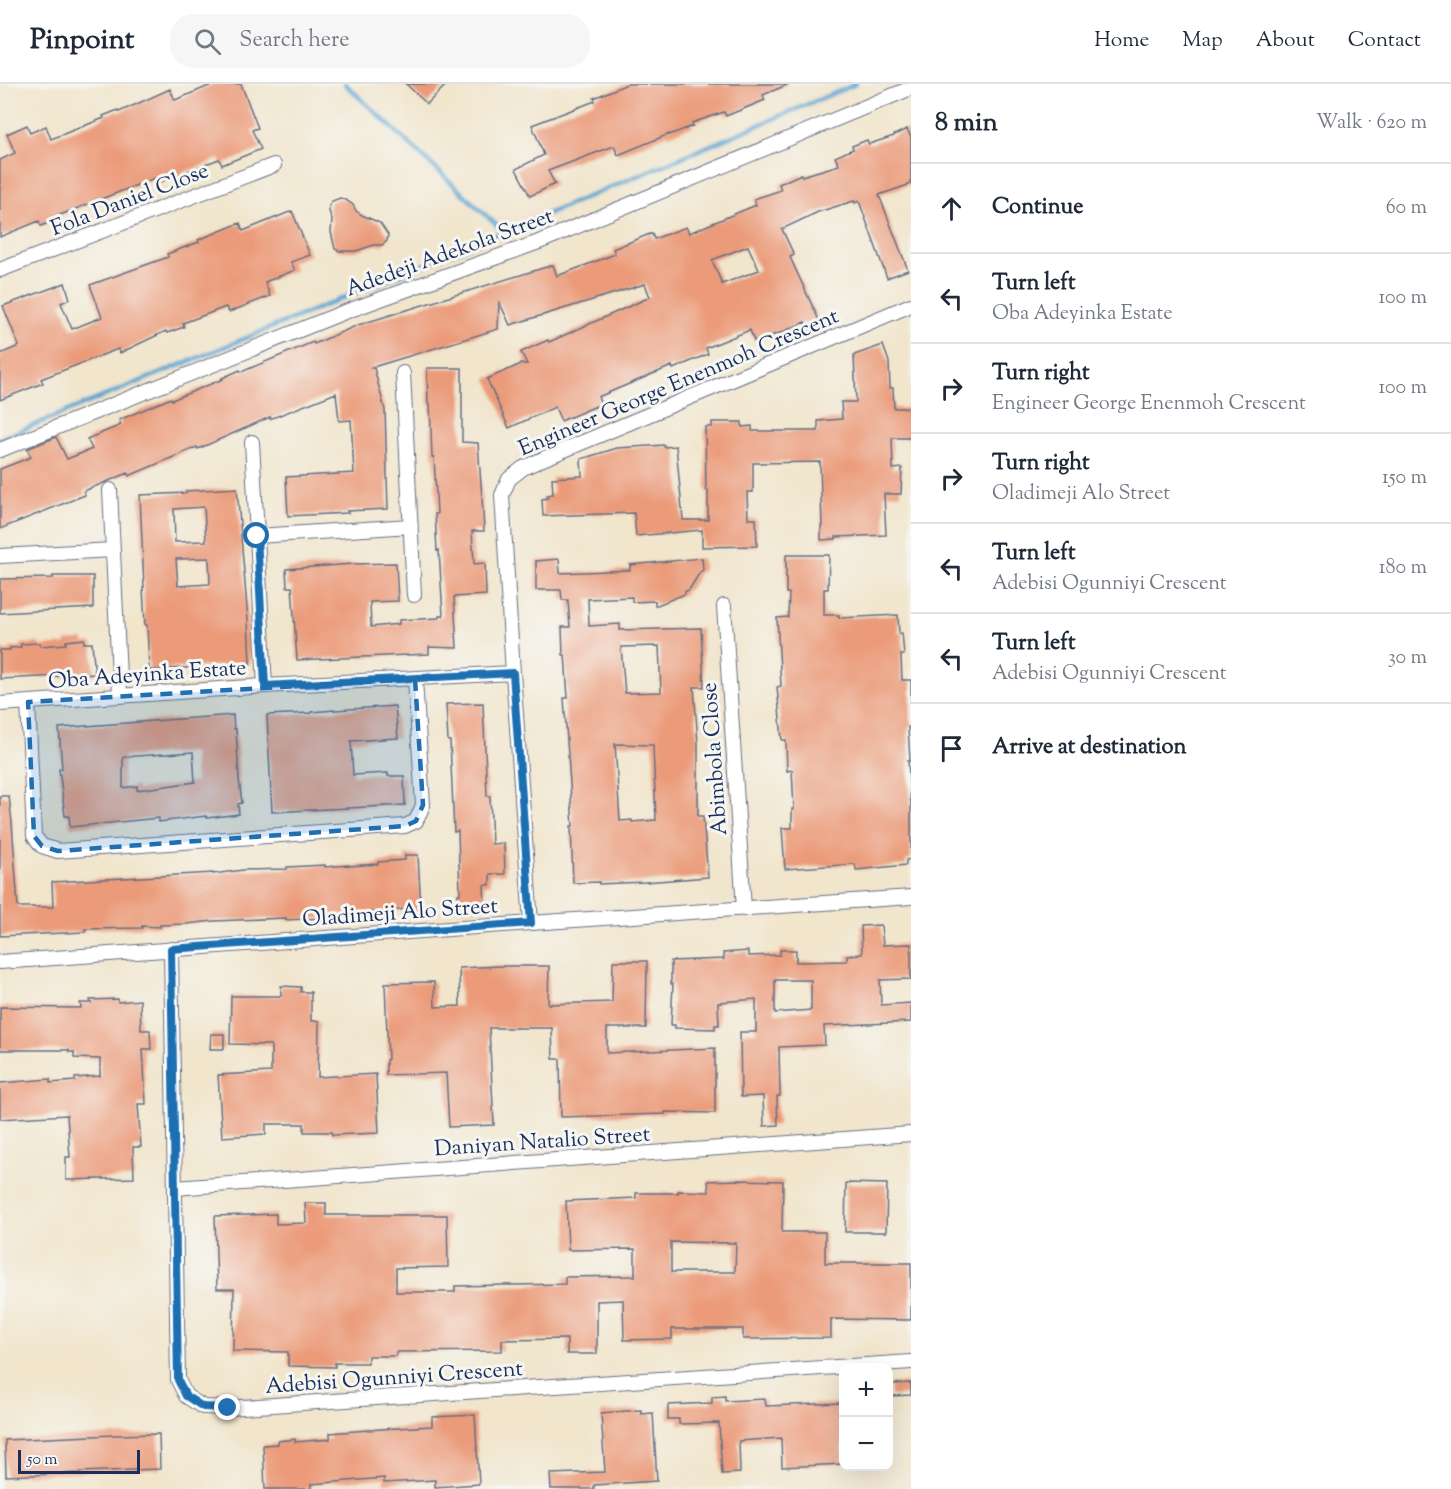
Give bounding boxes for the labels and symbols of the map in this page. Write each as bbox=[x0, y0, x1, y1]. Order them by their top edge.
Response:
street label: Fola Daniel Close bbox=[46, 156, 214, 246]
street label: Adedeji Adekola Street bbox=[342, 201, 559, 306]
street label: Engineer George Enenmoh Crescent bbox=[514, 301, 845, 466]
route start bbox=[243, 522, 269, 548]
street label: Oba Adeyinka Estate bbox=[47, 653, 247, 699]
street label: Abimbola Close bbox=[695, 681, 737, 836]
street label: Oladimeji Alo Street bbox=[301, 891, 499, 937]
street label: Daniyan Natalio Street bbox=[433, 1119, 652, 1166]
street label: Adebisi Ogunniyi Crescent bbox=[264, 1354, 525, 1404]
route end bbox=[214, 1394, 240, 1420]
scale bar bbox=[18, 1447, 140, 1474]

